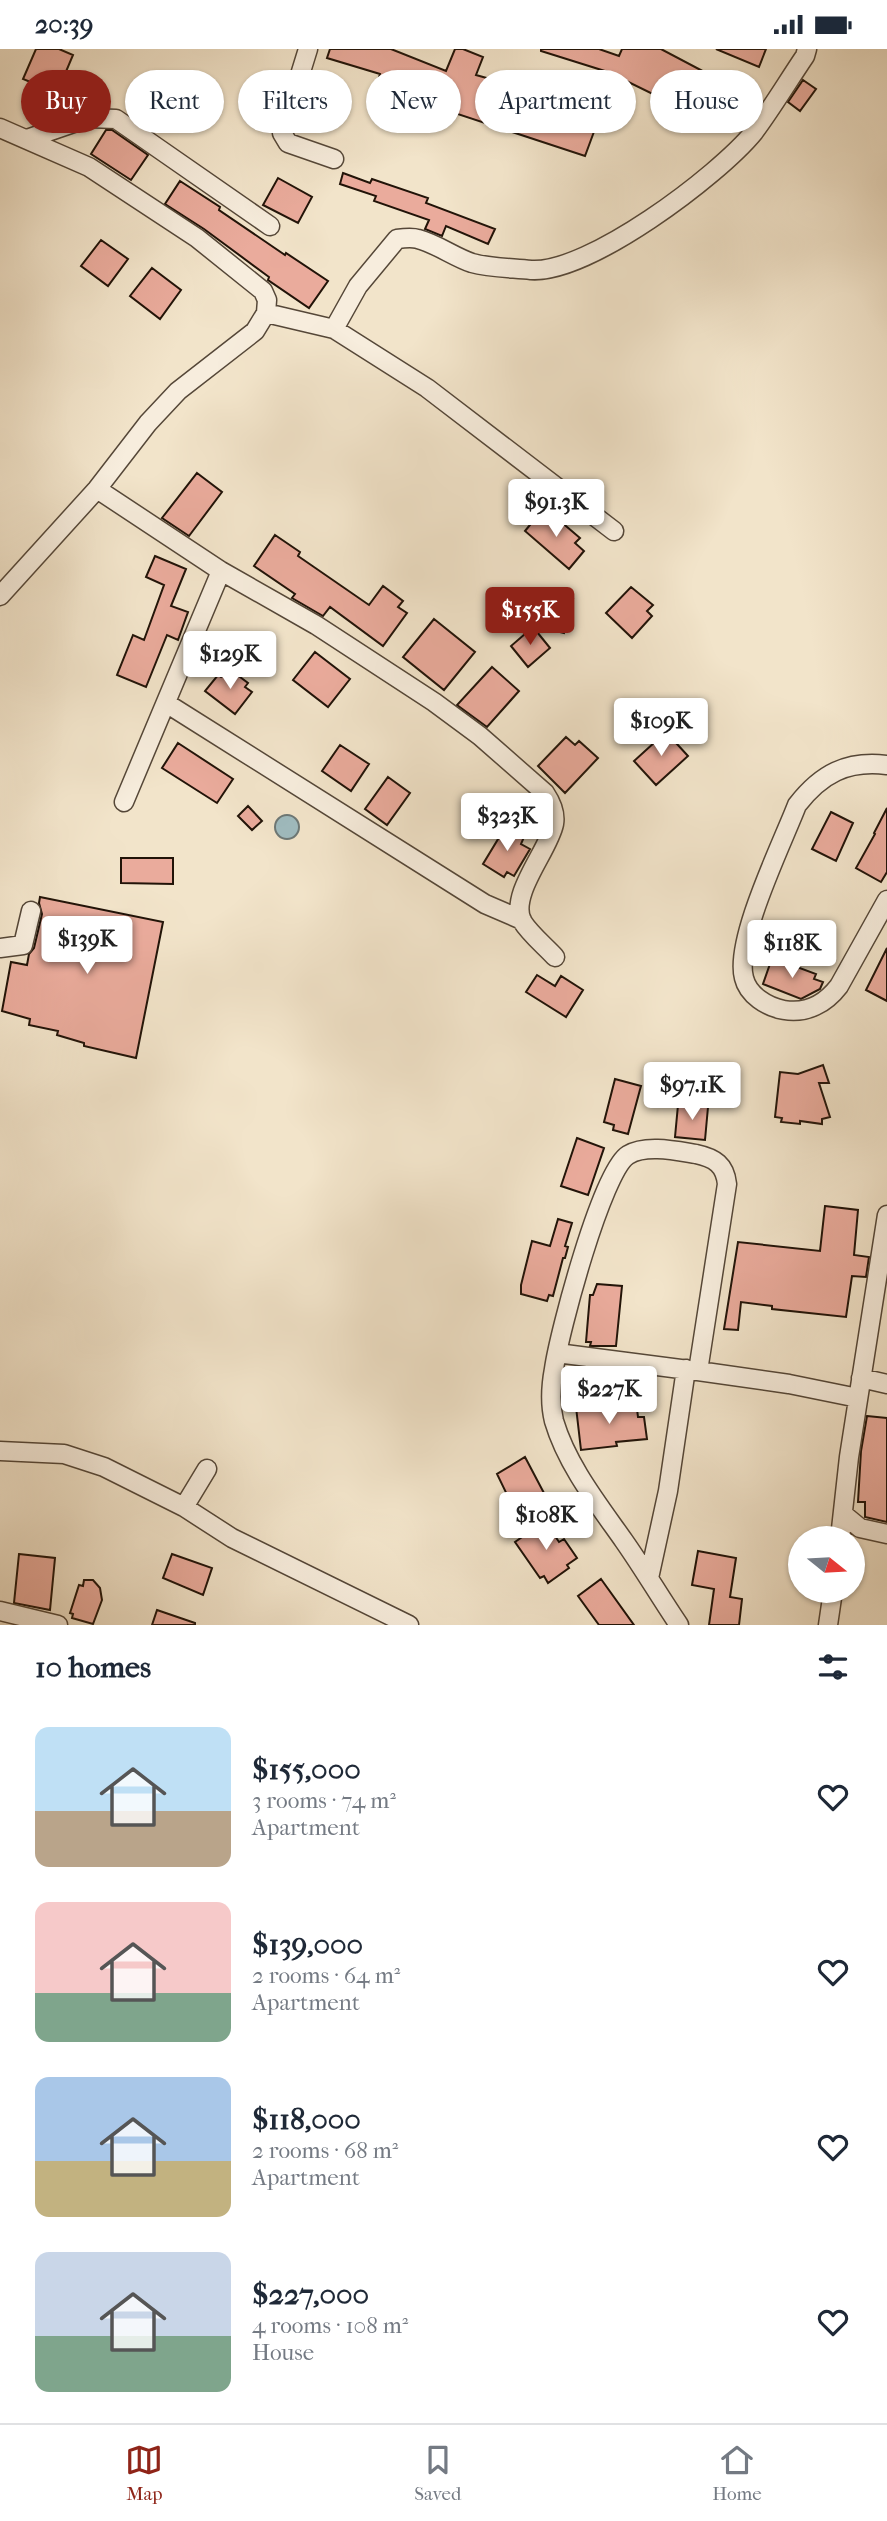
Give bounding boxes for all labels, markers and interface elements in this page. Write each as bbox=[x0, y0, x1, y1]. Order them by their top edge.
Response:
text: 20:39 bbox=[35, 9, 93, 40]
chip: Buy bbox=[21, 70, 111, 133]
chip: Rent bbox=[125, 70, 224, 133]
chip: Filters bbox=[238, 70, 352, 133]
chip: New bbox=[366, 70, 461, 133]
chip: Apartment bbox=[475, 70, 636, 133]
chip: House bbox=[650, 70, 763, 133]
pin: $91.3K bbox=[499, 479, 613, 539]
text: $91.3K bbox=[524, 488, 588, 515]
pin: $155K bbox=[481, 587, 579, 647]
text: $155K bbox=[501, 596, 559, 623]
pin: $129K bbox=[181, 631, 279, 691]
text: $129K bbox=[199, 640, 261, 667]
pin: $109K bbox=[612, 699, 710, 758]
text: $109K bbox=[630, 707, 692, 734]
pin: $323K bbox=[458, 793, 556, 853]
text: $323K bbox=[477, 802, 537, 829]
pin: $139K bbox=[38, 916, 136, 976]
pin: $118K bbox=[743, 921, 841, 980]
text: $139K bbox=[57, 925, 117, 952]
text: $118K bbox=[763, 929, 821, 956]
pin: $97.1K bbox=[635, 1063, 749, 1122]
text: $97.1K bbox=[660, 1071, 724, 1098]
pin: $227K bbox=[560, 1367, 658, 1426]
text: $227K bbox=[577, 1375, 641, 1402]
pin: $108K bbox=[497, 1493, 595, 1552]
text: $108K bbox=[515, 1501, 577, 1528]
north arrow bbox=[788, 1526, 864, 1603]
map controls bbox=[788, 1526, 865, 1603]
icon: filters bbox=[814, 1648, 852, 1686]
text: 10 homes bbox=[35, 1650, 151, 1685]
text: $155,000 bbox=[252, 1752, 361, 1787]
icon: home bbox=[91, 1755, 175, 1839]
icon: heart bbox=[814, 1778, 852, 1816]
text: 3 rooms · 74 m² bbox=[252, 1787, 396, 1814]
text: Apartment bbox=[252, 1814, 360, 1841]
text: $139,000 bbox=[252, 1927, 363, 1962]
icon: home bbox=[91, 1930, 175, 2014]
icon: heart bbox=[814, 1953, 852, 1991]
text: 2 rooms · 64 m² bbox=[252, 1962, 400, 1989]
text: Apartment bbox=[252, 1989, 360, 2016]
text: $118,000 bbox=[252, 2102, 361, 2137]
icon: home bbox=[91, 2105, 175, 2189]
icon: heart bbox=[814, 2128, 852, 2166]
text: 2 rooms · 68 m² bbox=[252, 2137, 398, 2164]
text: Apartment bbox=[252, 2164, 360, 2191]
text: $227,000 bbox=[252, 2277, 369, 2312]
icon: home bbox=[91, 2280, 175, 2364]
icon: heart bbox=[814, 2303, 852, 2341]
text: 4 rooms · 108 m² bbox=[252, 2312, 408, 2339]
text: House bbox=[252, 2339, 314, 2366]
tab: Map bbox=[125, 2441, 163, 2505]
tab: Saved bbox=[414, 2441, 461, 2505]
tab: Home bbox=[712, 2441, 762, 2505]

